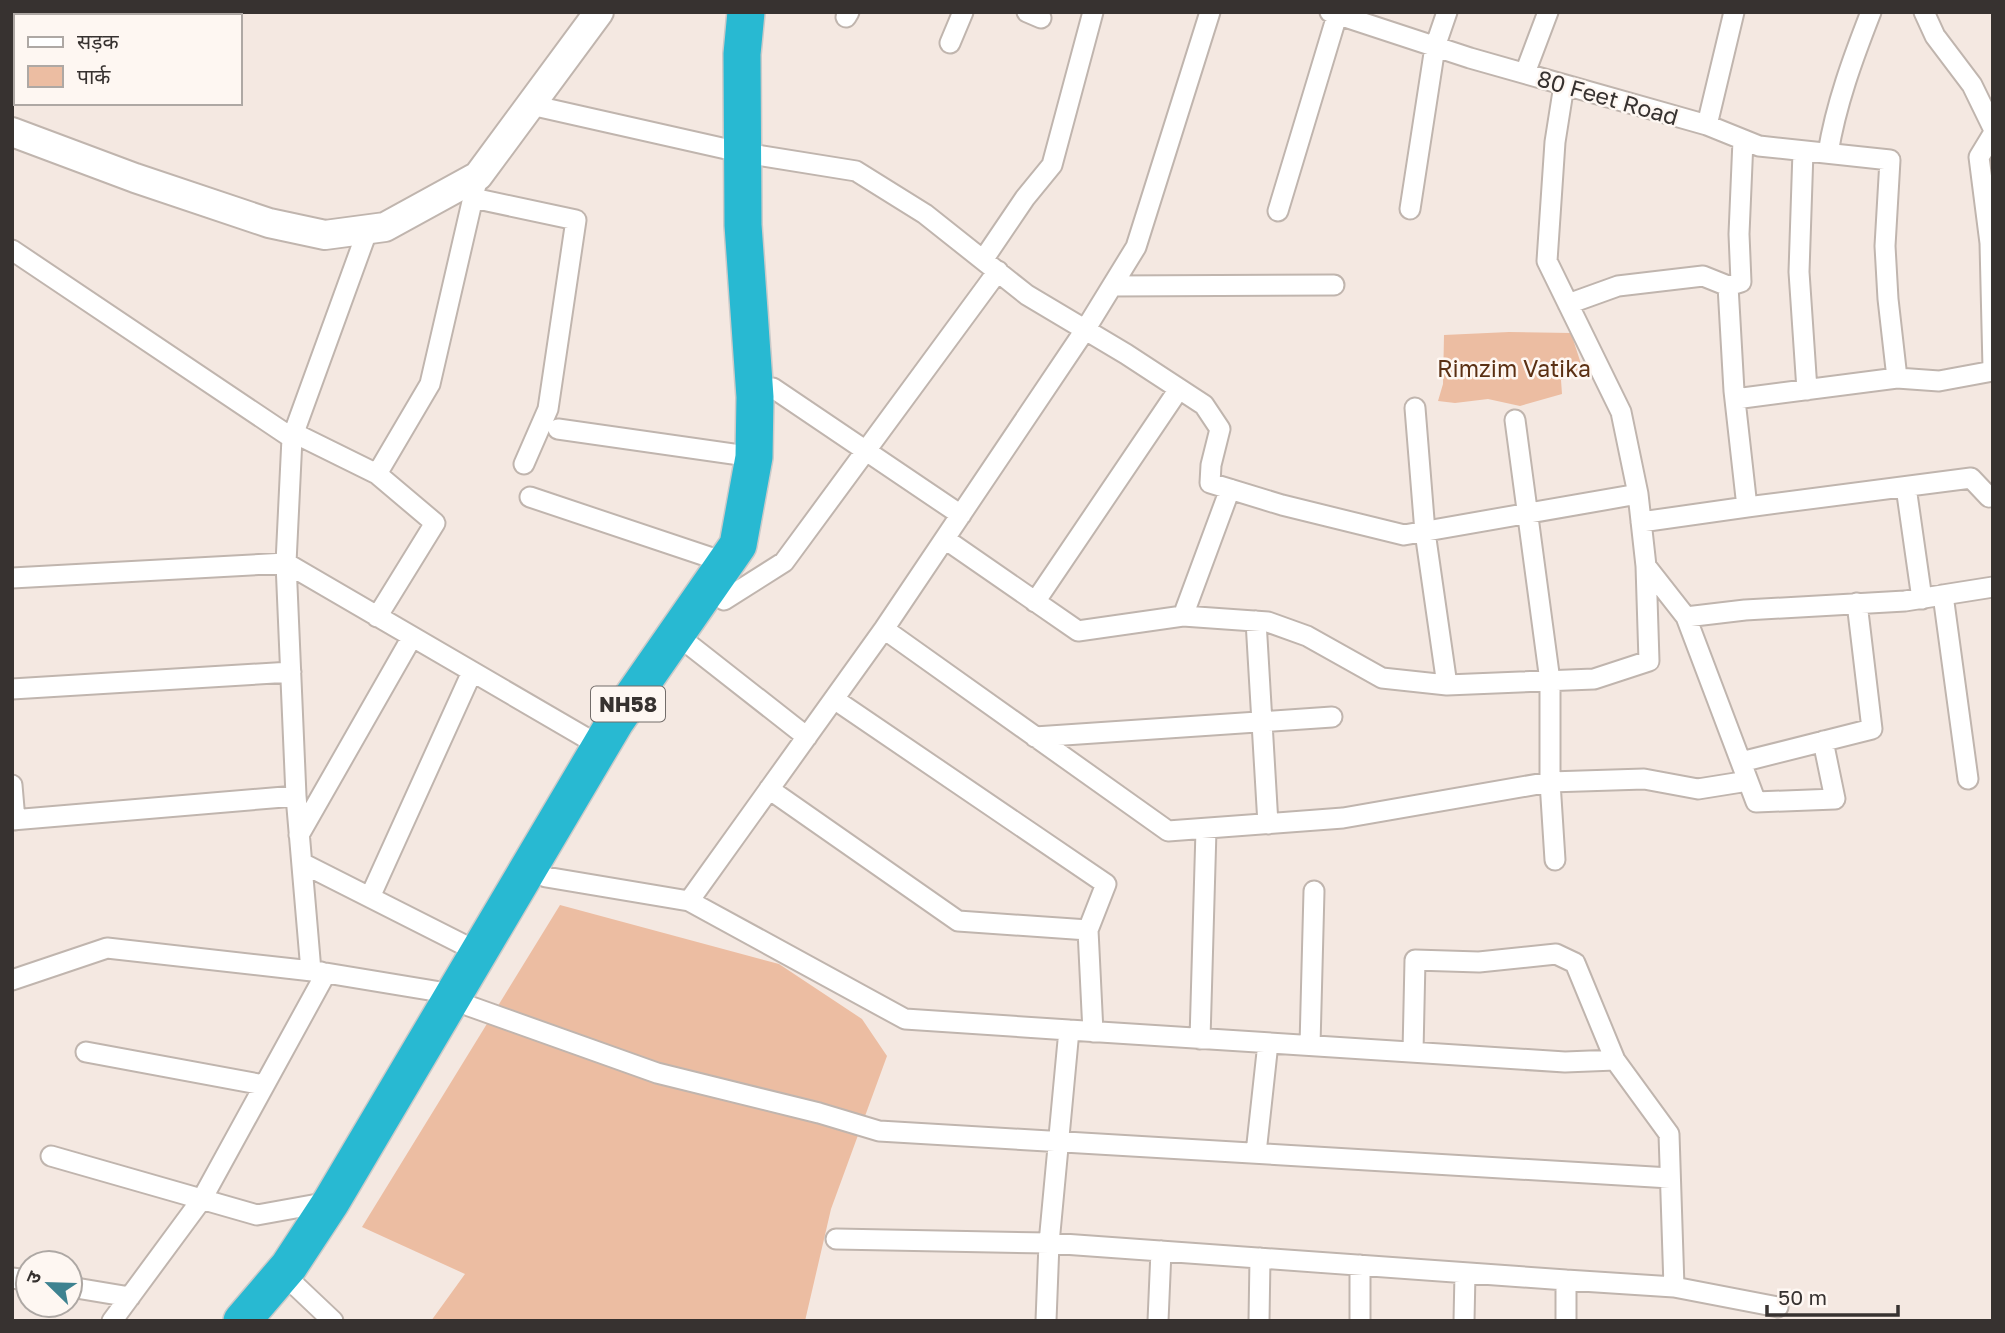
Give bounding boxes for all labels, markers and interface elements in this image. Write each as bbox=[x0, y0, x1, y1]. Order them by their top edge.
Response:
legend bbox=[14, 14, 242, 105]
text: सड़क bbox=[77, 28, 119, 54]
text: पार्क bbox=[77, 63, 111, 89]
street label: 80 Feet Road bbox=[1534, 63, 1682, 131]
park label: Rimzim Vatika bbox=[1437, 354, 1591, 382]
road number: NH58 bbox=[591, 686, 665, 722]
north arrow bbox=[14, 1249, 84, 1319]
text: उ bbox=[20, 1267, 46, 1287]
scale bar bbox=[1767, 1274, 1898, 1318]
text: 50 m bbox=[1778, 1284, 1827, 1310]

